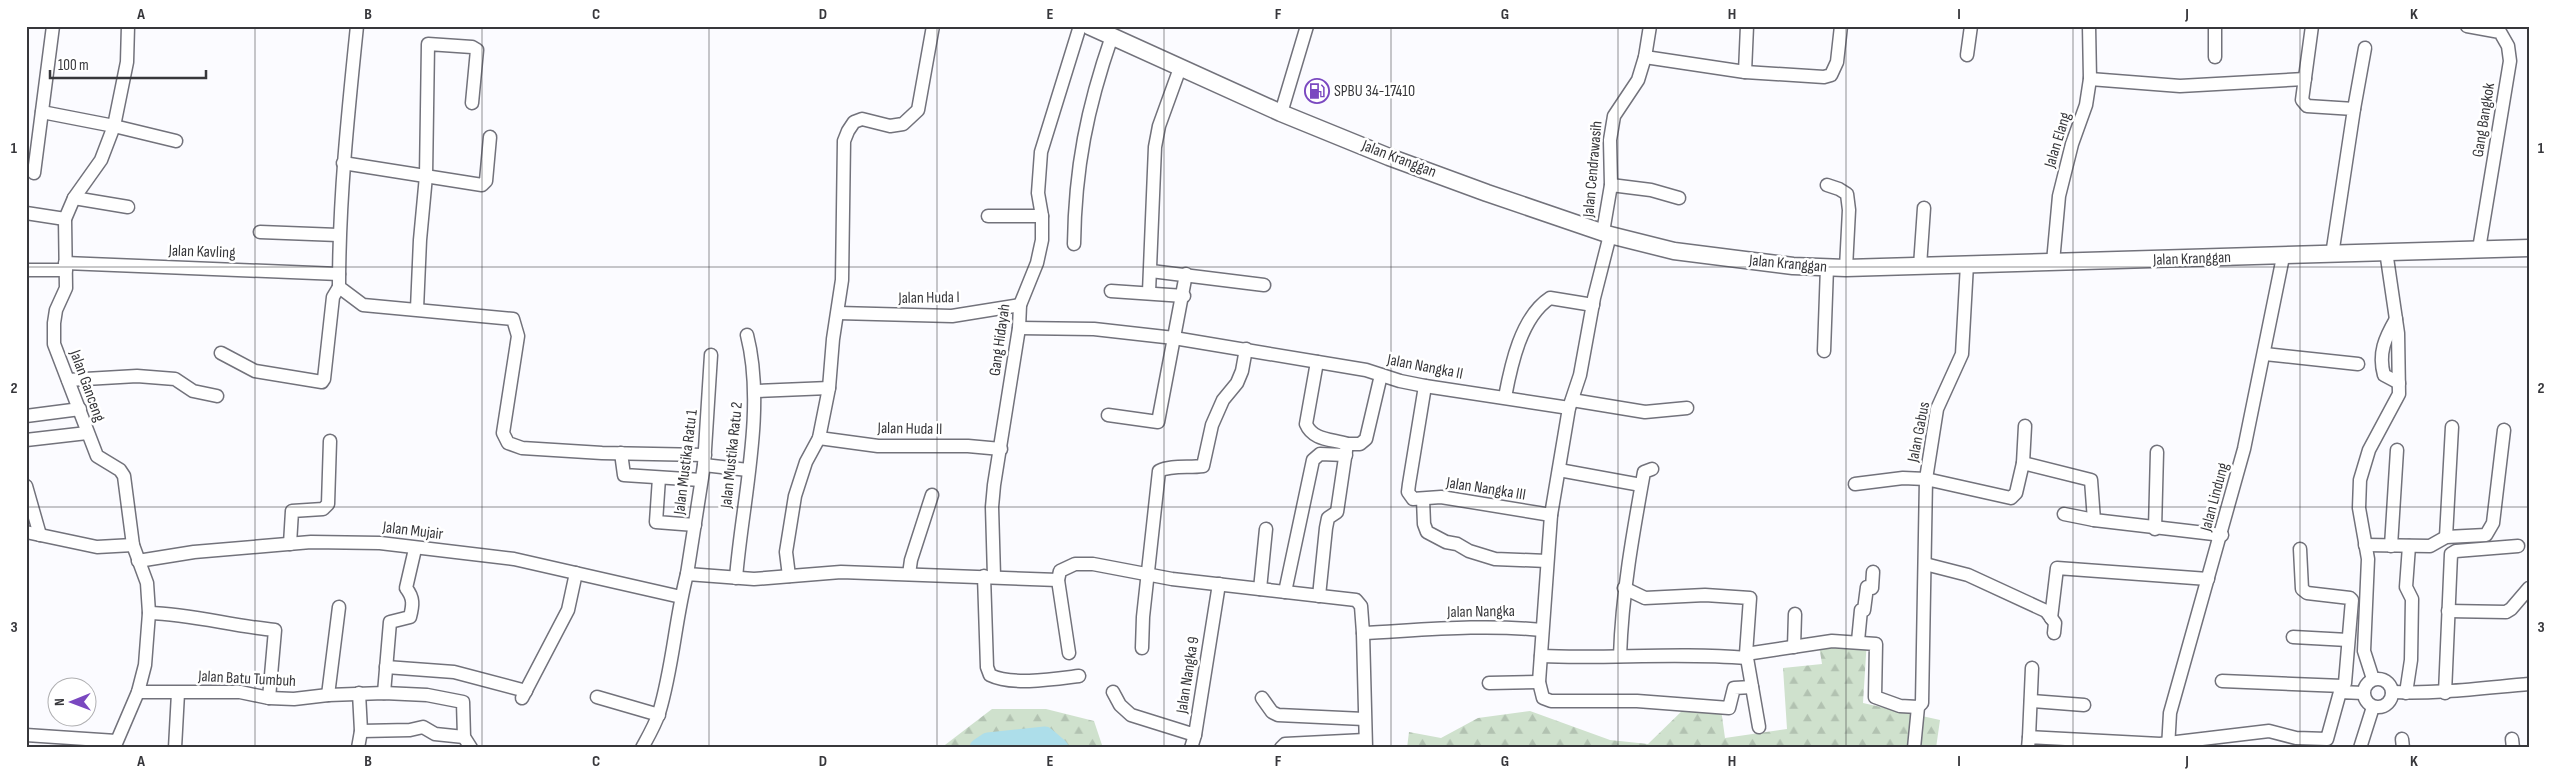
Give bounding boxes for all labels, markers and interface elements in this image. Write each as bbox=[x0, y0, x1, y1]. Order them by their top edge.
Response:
text: A bbox=[136, 5, 145, 24]
text: B bbox=[364, 5, 372, 24]
text: C bbox=[592, 5, 600, 24]
text: D bbox=[819, 5, 827, 24]
text: E bbox=[1047, 5, 1054, 24]
text: F bbox=[1275, 5, 1282, 24]
text: G bbox=[1501, 5, 1509, 24]
text: H bbox=[1728, 5, 1736, 24]
text: I bbox=[1957, 5, 1961, 24]
text: J bbox=[2184, 5, 2189, 24]
text: K bbox=[2410, 5, 2418, 24]
scale bar bbox=[50, 48, 206, 80]
text: 100 m bbox=[58, 56, 89, 75]
fuel station icon: SPBU 34-17410 bbox=[1304, 78, 1330, 104]
street label: Gang Bangkok bbox=[2469, 81, 2499, 159]
place label: SPBU 34-17410 bbox=[1334, 82, 1415, 101]
street label: Jalan Elang bbox=[2040, 110, 2075, 171]
street label: Jalan Cendrawasih bbox=[1579, 120, 1607, 219]
street label: Jalan Kranggan bbox=[1358, 136, 1439, 182]
text: 1 bbox=[11, 139, 18, 158]
text: 1 bbox=[2538, 139, 2545, 158]
street label: Jalan Kavling bbox=[167, 241, 236, 263]
street label: Jalan Kranggan bbox=[2152, 248, 2231, 270]
street label: Jalan Kranggan bbox=[1747, 251, 1828, 277]
street label: Jalan Huda I bbox=[897, 288, 960, 308]
street label: Gang Hidayah bbox=[986, 303, 1014, 377]
street label: Jalan Ganceng bbox=[65, 347, 109, 424]
street label: Jalan Nangka II bbox=[1385, 350, 1465, 384]
text: 2 bbox=[10, 379, 18, 398]
text: 2 bbox=[2537, 379, 2545, 398]
street label: Jalan Gabus bbox=[1904, 400, 1934, 465]
street label: Jalan Mustika Ratu 2 bbox=[717, 401, 747, 510]
street label: Jalan Mustika Ratu 1 bbox=[670, 408, 702, 517]
street label: Jalan Huda II bbox=[877, 419, 942, 439]
street label: Jalan Lindung bbox=[2196, 461, 2233, 534]
street label: Jalan Nangka III bbox=[1444, 473, 1527, 505]
street label: Jalan Mujair bbox=[381, 518, 445, 544]
street label: Jalan Nangka bbox=[1446, 602, 1515, 622]
text: 3 bbox=[10, 618, 18, 637]
text: 3 bbox=[2537, 618, 2545, 637]
street label: Jalan Nangka 9 bbox=[1172, 635, 1203, 716]
street label: Jalan Batu Tumbuh bbox=[197, 667, 296, 691]
north arrow bbox=[48, 676, 98, 726]
text: N bbox=[51, 698, 68, 706]
text: A bbox=[136, 752, 145, 771]
text: B bbox=[364, 752, 372, 771]
text: C bbox=[592, 752, 600, 771]
text: D bbox=[819, 752, 827, 771]
text: E bbox=[1047, 752, 1054, 771]
text: F bbox=[1275, 752, 1282, 771]
text: G bbox=[1501, 752, 1509, 771]
text: H bbox=[1728, 752, 1736, 771]
text: I bbox=[1957, 752, 1961, 771]
text: J bbox=[2184, 752, 2189, 771]
text: K bbox=[2410, 752, 2418, 771]

